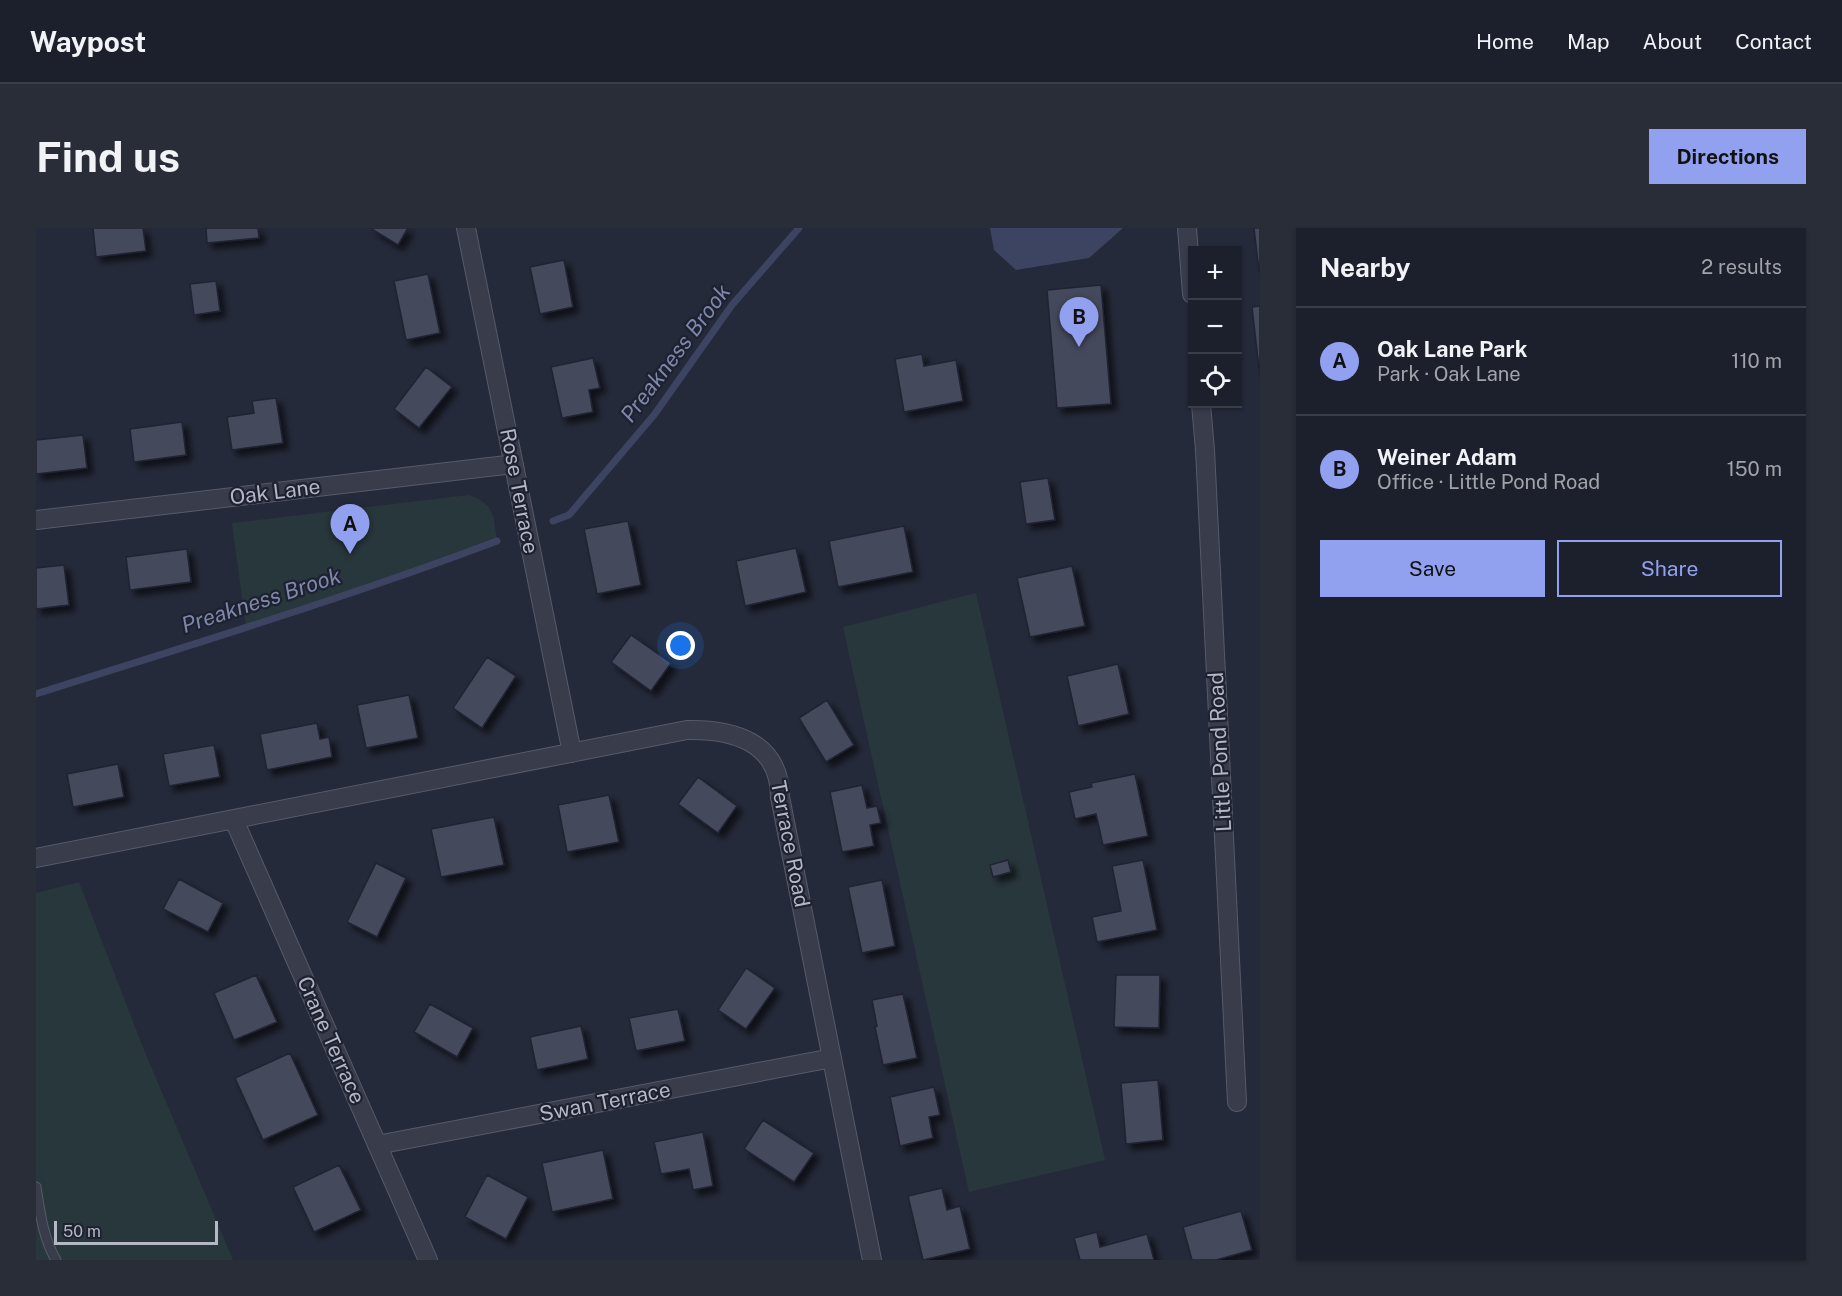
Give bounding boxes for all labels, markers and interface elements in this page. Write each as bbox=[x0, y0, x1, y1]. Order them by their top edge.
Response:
text: Waypost bbox=[30, 25, 146, 58]
text: Home bbox=[1476, 29, 1534, 54]
text: Map bbox=[1567, 29, 1610, 54]
text: About bbox=[1643, 29, 1702, 54]
text: Contact bbox=[1735, 29, 1812, 54]
button: Directions bbox=[1649, 129, 1806, 184]
text: Find us bbox=[36, 132, 180, 181]
map controls bbox=[1188, 246, 1242, 408]
button: + bbox=[1188, 246, 1242, 300]
text: Nearby bbox=[1320, 252, 1410, 283]
text: 2 results bbox=[1701, 255, 1782, 279]
water label: Preakness Brook bbox=[615, 279, 735, 427]
pin: B bbox=[1060, 298, 1098, 347]
button: − bbox=[1188, 300, 1242, 354]
text: Oak Lane Park bbox=[1377, 336, 1527, 362]
text: A bbox=[1332, 349, 1347, 373]
text: 110 m bbox=[1731, 349, 1782, 373]
button: locate bbox=[1188, 354, 1242, 408]
text: Park · Oak Lane bbox=[1377, 362, 1521, 386]
street label: Rose Terrace bbox=[495, 426, 544, 556]
text: Weiner Adam bbox=[1377, 444, 1517, 470]
text: B bbox=[1333, 457, 1346, 481]
text: 150 m bbox=[1727, 457, 1782, 481]
text: Office · Little Pond Road bbox=[1377, 470, 1600, 494]
street label: Oak Lane bbox=[228, 474, 322, 509]
pin: A bbox=[330, 504, 370, 554]
button: Save bbox=[1320, 540, 1545, 597]
button: Share bbox=[1557, 540, 1782, 597]
water label: Preakness Brook bbox=[178, 562, 344, 638]
your location bbox=[666, 631, 695, 660]
street label: Little Pond Road bbox=[1203, 672, 1236, 833]
street label: Terrace Road bbox=[766, 778, 815, 909]
street label: Crane Terrace bbox=[292, 972, 371, 1107]
street label: Swan Terrace bbox=[537, 1077, 673, 1126]
scale bar bbox=[54, 1218, 218, 1246]
text: 50 m bbox=[63, 1222, 101, 1241]

